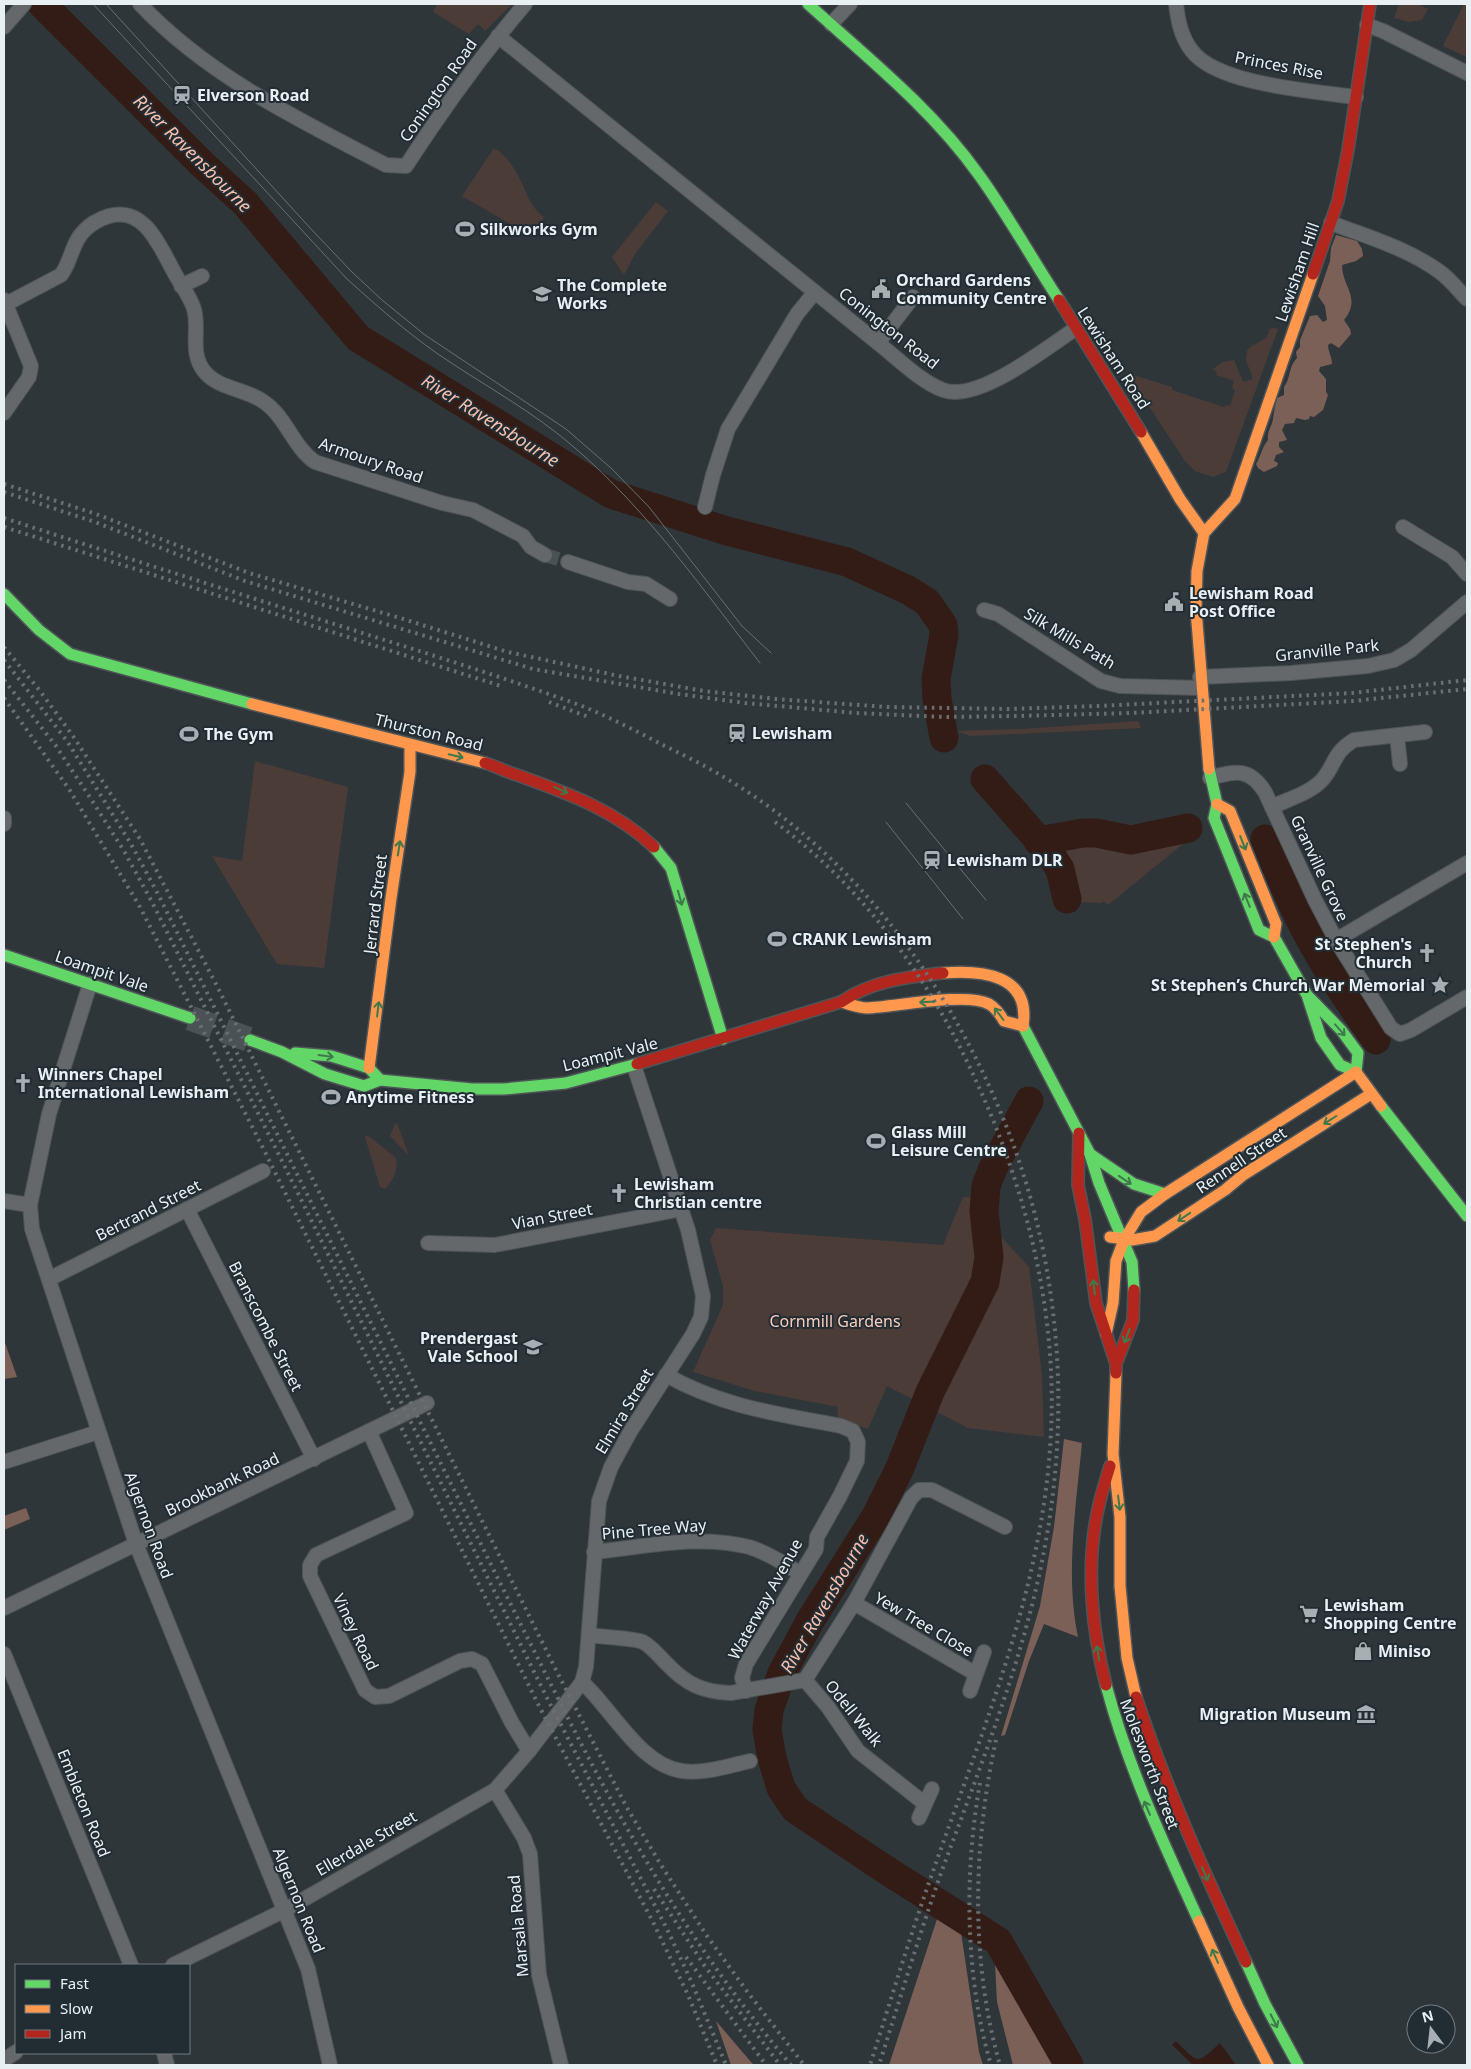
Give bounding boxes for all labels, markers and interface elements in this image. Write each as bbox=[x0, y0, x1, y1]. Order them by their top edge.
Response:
street label: Conington Road bbox=[394, 34, 482, 146]
street label: Princes Rise bbox=[1233, 46, 1325, 84]
station icon: Elverson Road bbox=[171, 84, 193, 106]
place label: Elverson Road bbox=[197, 84, 309, 106]
water label: River Ravensbourne bbox=[129, 89, 257, 217]
sports icon: Silkworks Gym bbox=[454, 218, 476, 240]
place label: Silkworks Gym bbox=[480, 218, 598, 240]
street label: Lewisham Hill bbox=[1270, 219, 1324, 325]
place label: Orchard Gardens Community Centre bbox=[896, 269, 1047, 309]
place label: The Complete Works bbox=[557, 274, 667, 314]
public building icon: Orchard Gardens Community Centre bbox=[870, 278, 892, 300]
street label: Conington Road bbox=[834, 282, 944, 374]
school or university icon: The Complete Works bbox=[531, 283, 553, 305]
street label: Lewisham Road bbox=[1073, 303, 1155, 413]
water label: River Ravensbourne bbox=[418, 368, 564, 472]
street label: Armoury Road bbox=[316, 432, 426, 488]
place label: Lewisham Road Post Office bbox=[1189, 582, 1314, 622]
public building icon: Lewisham Road Post Office bbox=[1163, 591, 1185, 613]
street label: Silk Mills Path bbox=[1020, 602, 1120, 674]
street label: Granville Park bbox=[1274, 634, 1380, 666]
street label: Thurston Road bbox=[373, 708, 485, 756]
station icon: Lewisham bbox=[726, 722, 748, 744]
place label: Lewisham bbox=[752, 722, 832, 744]
sports icon: The Gym bbox=[178, 723, 200, 745]
place label: The Gym bbox=[204, 723, 274, 745]
one-way arrow bbox=[448, 752, 464, 761]
one-way arrow bbox=[553, 786, 568, 796]
street label: Granville Grove bbox=[1286, 811, 1354, 925]
one-way arrow bbox=[1239, 835, 1248, 850]
one-way arrow bbox=[394, 840, 404, 856]
station icon: Lewisham DLR bbox=[921, 849, 943, 871]
place label: Lewisham DLR bbox=[947, 849, 1063, 871]
street label: Jerrard Street bbox=[358, 853, 392, 957]
one-way arrow bbox=[676, 890, 686, 906]
one-way arrow bbox=[1242, 892, 1251, 908]
sports icon: CRANK Lewisham bbox=[766, 928, 788, 950]
place label: CRANK Lewisham bbox=[792, 928, 932, 950]
place label: St Stephen's Church bbox=[1315, 933, 1412, 973]
church icon: St Stephen's Church bbox=[1416, 942, 1438, 964]
street label: Loampit Vale bbox=[52, 945, 152, 997]
place label: St Stephen’s Church War Memorial bbox=[1151, 974, 1425, 996]
place icon: St Stephen’s Church War Memorial bbox=[1429, 974, 1451, 996]
one-way arrow bbox=[920, 997, 936, 1007]
one-way arrow bbox=[373, 1001, 383, 1017]
one-way arrow bbox=[994, 1007, 1004, 1021]
one-way arrow bbox=[1335, 1023, 1346, 1036]
street label: Loampit Vale bbox=[560, 1032, 660, 1076]
one-way arrow bbox=[318, 1051, 334, 1061]
place label: Winners Chapel International Lewisham bbox=[38, 1063, 229, 1103]
church icon: Winners Chapel International Lewisham bbox=[12, 1072, 34, 1094]
sports icon: Anytime Fitness bbox=[320, 1086, 342, 1108]
place label: Anytime Fitness bbox=[346, 1086, 474, 1108]
one-way arrow bbox=[1323, 1115, 1337, 1125]
place label: Glass Mill Leisure Centre bbox=[891, 1121, 1007, 1161]
street label: Rennell Street bbox=[1191, 1121, 1291, 1198]
sports icon: Glass Mill Leisure Centre bbox=[865, 1130, 887, 1152]
place label: Lewisham Christian centre bbox=[634, 1173, 762, 1213]
street label: Bertrand Street bbox=[91, 1174, 205, 1246]
one-way arrow bbox=[1117, 1175, 1131, 1185]
church icon: Lewisham Christian centre bbox=[608, 1182, 630, 1204]
street label: Vian Street bbox=[510, 1197, 594, 1235]
one-way arrow bbox=[1178, 1213, 1192, 1223]
street label: Branscombe Street bbox=[224, 1257, 308, 1395]
one-way arrow bbox=[1089, 1279, 1099, 1295]
park label: Cornmill Gardens bbox=[769, 1310, 901, 1332]
place label: Prendergast Vale School bbox=[420, 1327, 518, 1367]
one-way arrow bbox=[1122, 1328, 1131, 1343]
school or university icon: Prendergast Vale School bbox=[522, 1336, 544, 1358]
street label: Elmira Street bbox=[590, 1364, 658, 1458]
street label: Brookbank Road bbox=[161, 1447, 283, 1521]
street label: Algernon Road bbox=[120, 1469, 178, 1581]
one-way arrow bbox=[1114, 1494, 1124, 1510]
street label: Pine Tree Way bbox=[601, 1513, 708, 1545]
water label: River Ravensbourne bbox=[774, 1529, 874, 1677]
street label: Waterway Avenue bbox=[723, 1535, 807, 1663]
street label: Yew Tree Close bbox=[870, 1587, 978, 1661]
street label: Viney Road bbox=[328, 1590, 384, 1674]
place label: Lewisham Shopping Centre bbox=[1324, 1594, 1456, 1634]
supermarket icon: Lewisham Shopping Centre bbox=[1298, 1603, 1320, 1625]
shop icon: Miniso bbox=[1352, 1640, 1374, 1662]
place label: Miniso bbox=[1378, 1640, 1431, 1662]
one-way arrow bbox=[1093, 1646, 1103, 1662]
street label: Odell Walk bbox=[820, 1675, 888, 1751]
street label: Molesworth Street bbox=[1115, 1695, 1185, 1833]
place label: Migration Museum bbox=[1199, 1703, 1351, 1725]
museum icon: Migration Museum bbox=[1355, 1703, 1377, 1725]
street label: Embleton Road bbox=[52, 1746, 116, 1860]
one-way arrow bbox=[1142, 1801, 1152, 1816]
street label: Ellerdale Street bbox=[311, 1805, 421, 1881]
street label: Algernon Road bbox=[268, 1844, 330, 1956]
one-way arrow bbox=[1201, 1866, 1211, 1881]
street label: Marsala Road bbox=[503, 1874, 533, 1978]
one-way arrow bbox=[1209, 1949, 1219, 1964]
legend bbox=[15, 1964, 190, 2054]
text: Fast bbox=[60, 1973, 89, 1993]
text: Slow bbox=[60, 1998, 93, 2018]
north arrow bbox=[1406, 2004, 1456, 2054]
text: N bbox=[1420, 2005, 1435, 2027]
one-way arrow bbox=[1269, 2014, 1279, 2029]
text: Jam bbox=[58, 2023, 87, 2043]

